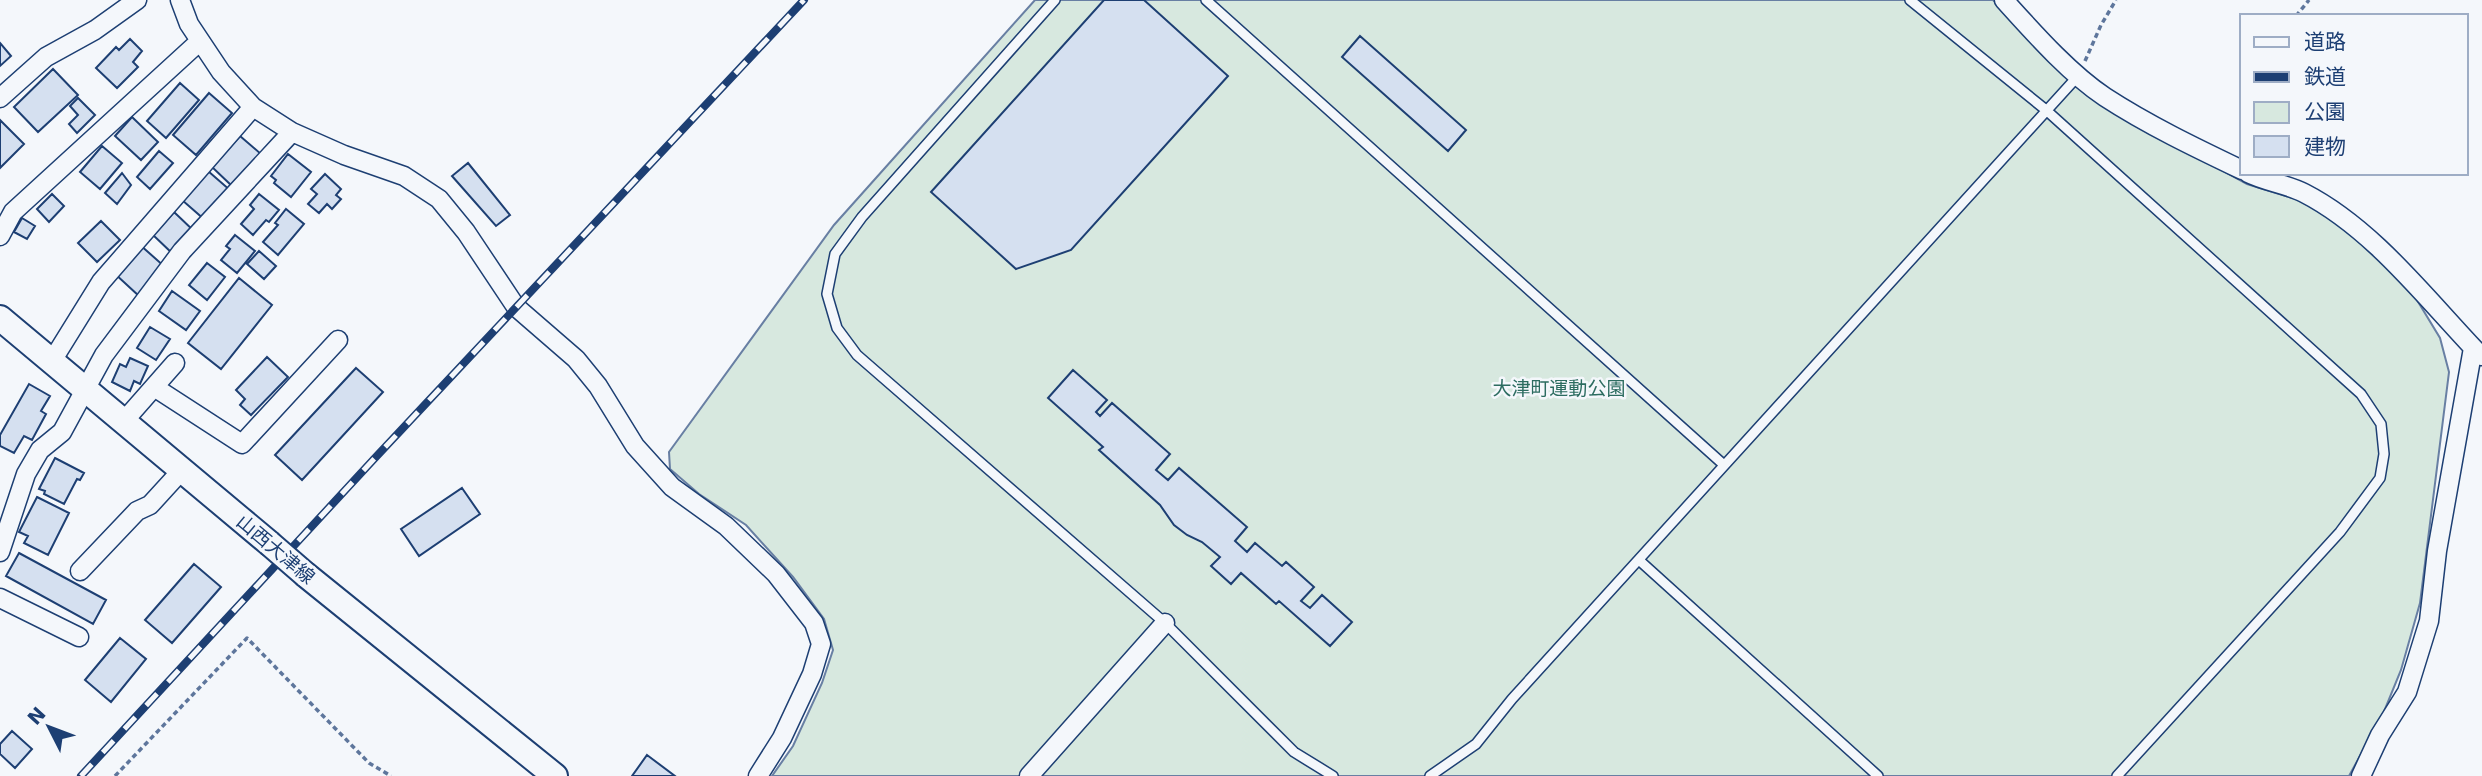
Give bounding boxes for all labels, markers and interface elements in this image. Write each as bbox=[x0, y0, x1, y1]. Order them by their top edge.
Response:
legend bbox=[2240, 14, 2468, 175]
text: 道路 bbox=[2304, 30, 2346, 54]
text: 鉄道 bbox=[2304, 65, 2346, 89]
text: 公園 bbox=[2304, 100, 2346, 124]
text: 建物 bbox=[2304, 135, 2346, 159]
park label: 大津町運動公園 bbox=[1492, 377, 1626, 399]
street label: 山西大津線 bbox=[233, 510, 319, 588]
north arrow bbox=[14, 692, 84, 762]
text: N bbox=[23, 702, 50, 729]

